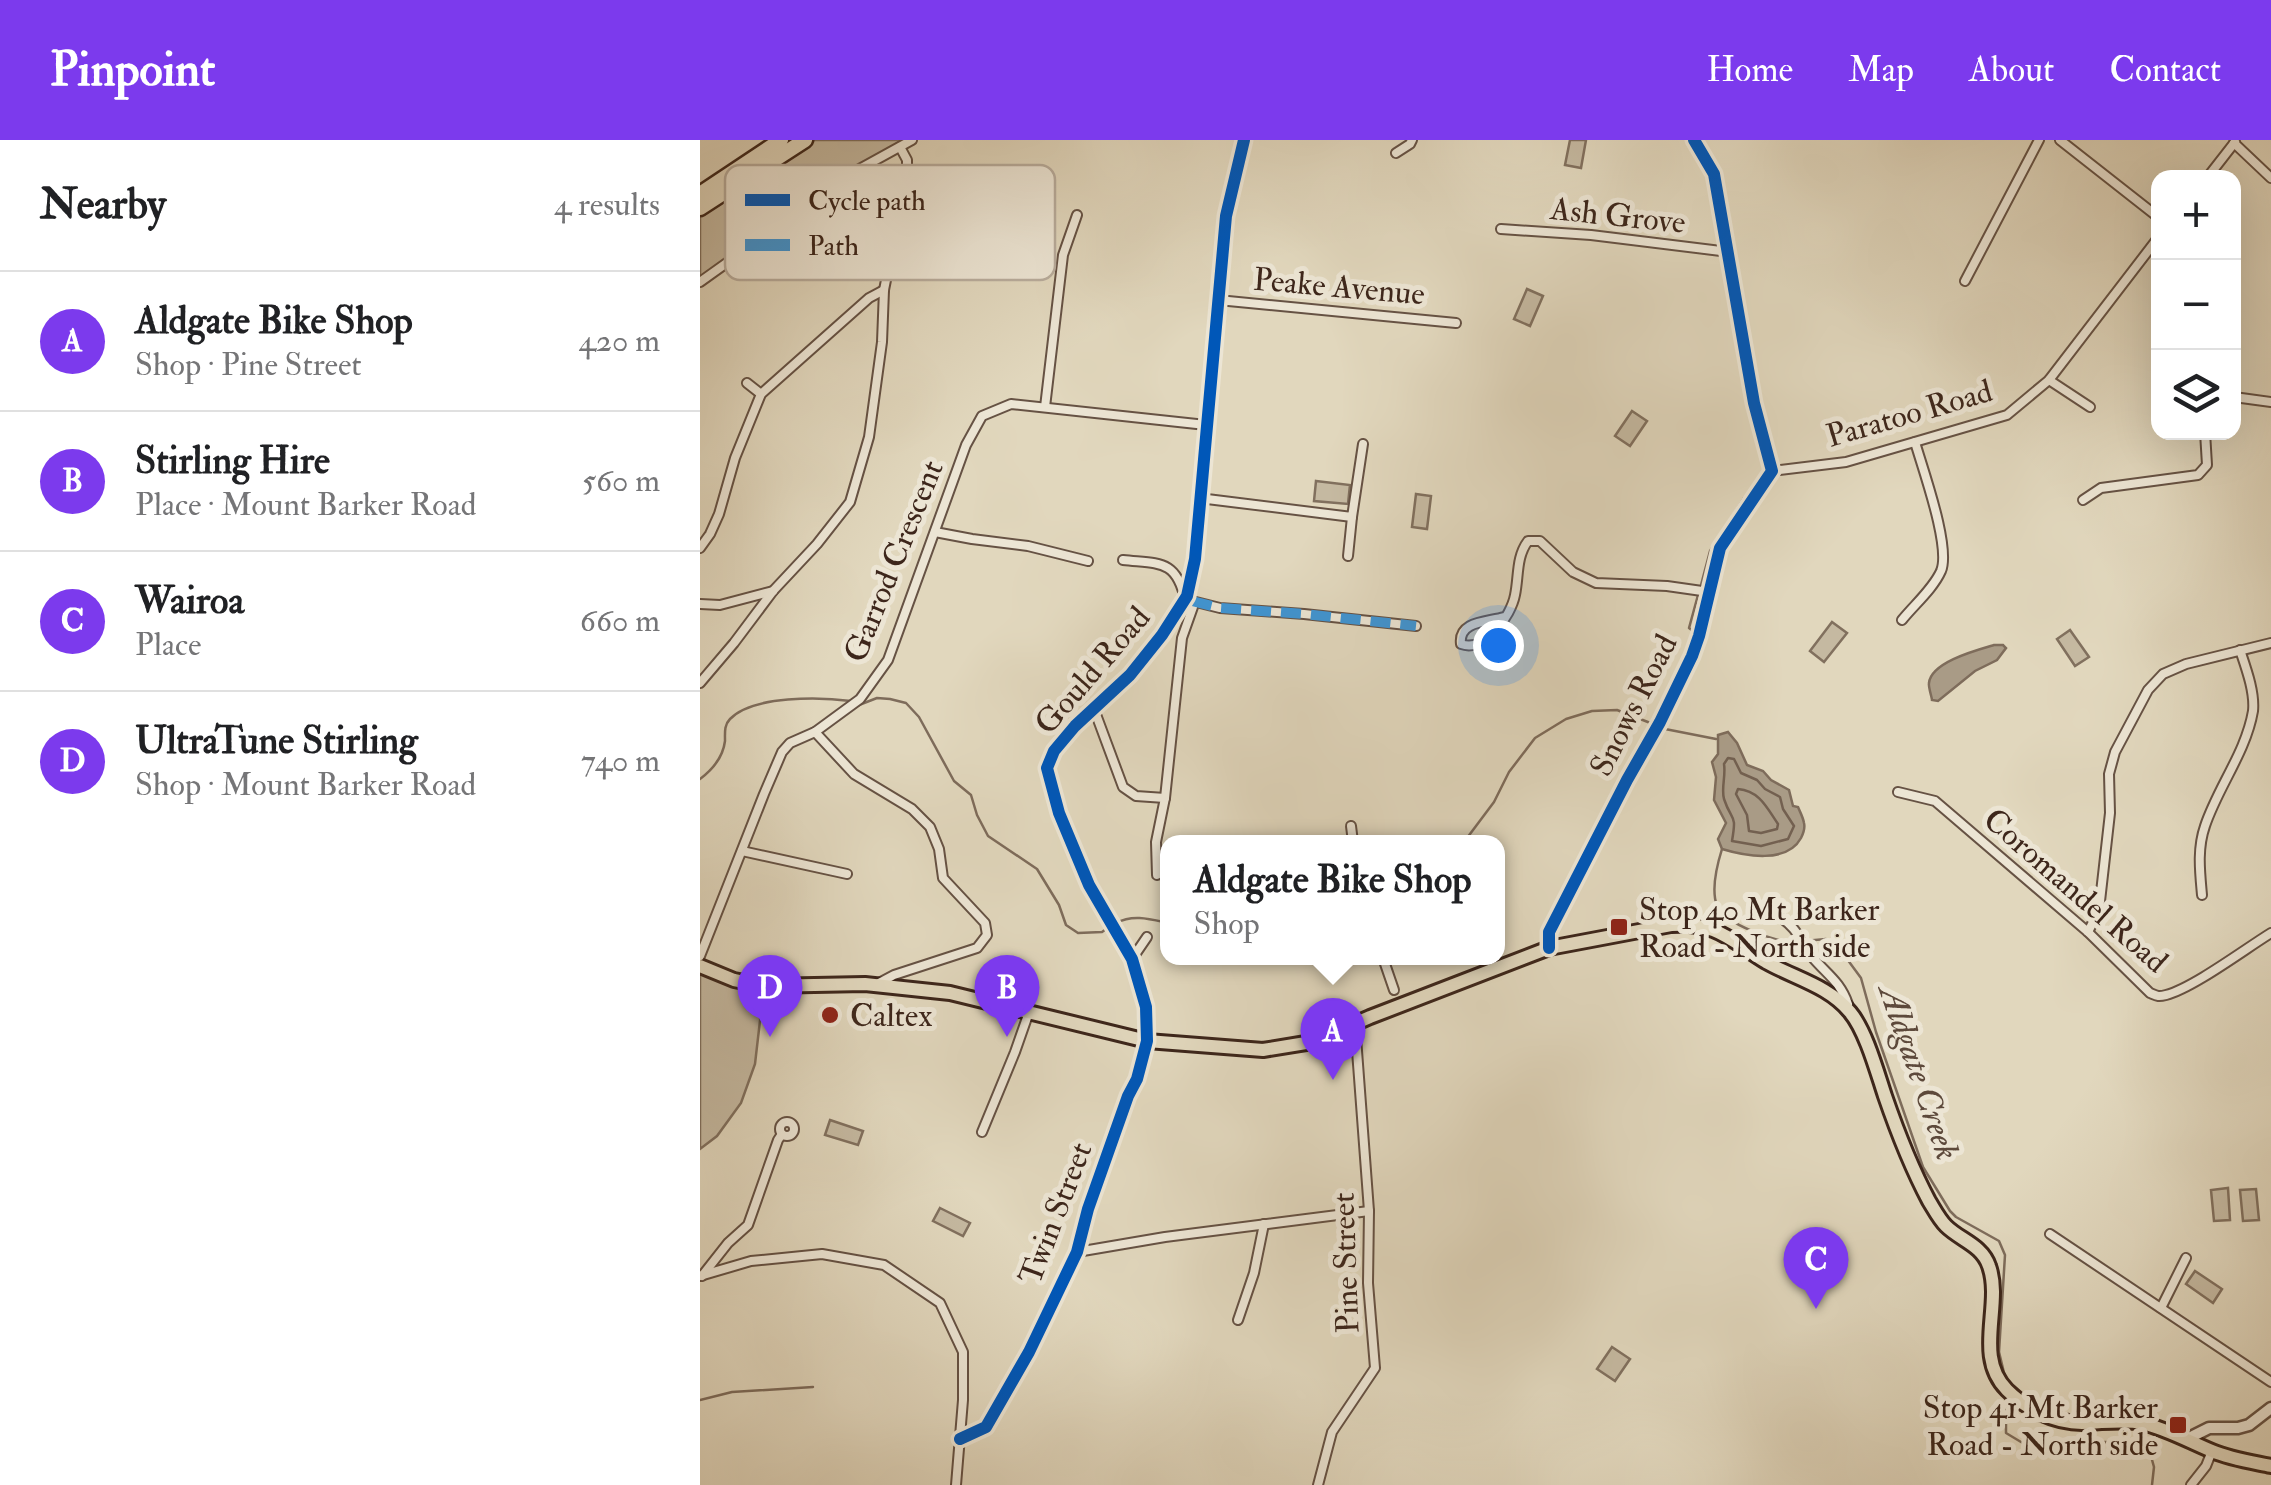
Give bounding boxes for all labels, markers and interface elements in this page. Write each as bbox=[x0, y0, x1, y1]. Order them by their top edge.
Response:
text: Pinpoint bbox=[50, 40, 215, 100]
text: Home bbox=[1706, 48, 1793, 92]
text: Map bbox=[1848, 48, 1914, 92]
text: About bbox=[1969, 48, 2054, 92]
text: Contact bbox=[2109, 48, 2221, 92]
legend bbox=[725, 165, 1055, 280]
map controls bbox=[2151, 170, 2241, 440]
button: + bbox=[2151, 170, 2241, 260]
text: Nearby bbox=[40, 179, 166, 231]
text: Cycle path bbox=[808, 184, 926, 219]
text: 4 results bbox=[554, 185, 660, 225]
street label: Ash Grove bbox=[1547, 189, 1687, 243]
text: Path bbox=[808, 229, 859, 264]
street label: Peake Avenue bbox=[1252, 260, 1426, 314]
button: − bbox=[2151, 260, 2241, 350]
text: Aldgate Bike Shop bbox=[135, 297, 413, 345]
text: A bbox=[62, 321, 83, 361]
text: 420 m bbox=[579, 321, 660, 361]
text: Shop · Pine Street bbox=[135, 345, 362, 385]
button: layers bbox=[2151, 350, 2241, 440]
street label: Paratoo Road bbox=[1822, 371, 1997, 457]
text: Stirling Hire bbox=[135, 437, 330, 485]
street label: Garrod Crescent bbox=[835, 455, 953, 668]
text: B bbox=[62, 461, 83, 501]
text: 560 m bbox=[582, 461, 660, 501]
text: Place · Mount Barker Road bbox=[135, 485, 477, 525]
text: Wairoa bbox=[135, 577, 244, 625]
street label: Gould Road bbox=[1026, 598, 1159, 743]
text: C bbox=[61, 601, 84, 641]
text: 660 m bbox=[580, 601, 660, 641]
your location bbox=[1473, 620, 1524, 671]
text: Place bbox=[135, 625, 201, 665]
street label: Snows Road bbox=[1581, 628, 1687, 783]
text: UltraTune Stirling bbox=[135, 717, 418, 765]
text: D bbox=[59, 741, 86, 781]
text: 740 m bbox=[581, 741, 660, 781]
text: Shop · Mount Barker Road bbox=[135, 765, 476, 805]
street label: Coromandel Road bbox=[1975, 800, 2176, 982]
popup bbox=[1160, 835, 1505, 965]
text: Aldgate Bike Shop bbox=[1194, 856, 1471, 904]
place label: Stop 40 Mt Barker Road - North side bbox=[1639, 890, 1879, 967]
text: Shop bbox=[1194, 904, 1260, 944]
marker: Stop 40 Mt Barker Road - North side bbox=[1608, 916, 1630, 938]
pin: D bbox=[738, 954, 802, 1037]
pin: B bbox=[974, 954, 1040, 1037]
water label: Aldgate Creek bbox=[1867, 975, 1970, 1166]
place label: Caltex bbox=[850, 996, 932, 1036]
pin: A bbox=[1300, 998, 1366, 1080]
marker: Caltex bbox=[819, 1004, 841, 1026]
street label: Twin Street bbox=[1011, 1137, 1101, 1290]
street label: Pine Street bbox=[1324, 1192, 1368, 1334]
pin: C bbox=[1784, 1226, 1848, 1309]
place label: Stop 41 Mt Barker Road - North side bbox=[1923, 1388, 2158, 1465]
marker: Stop 41 Mt Barker Road - North side bbox=[2167, 1414, 2189, 1436]

